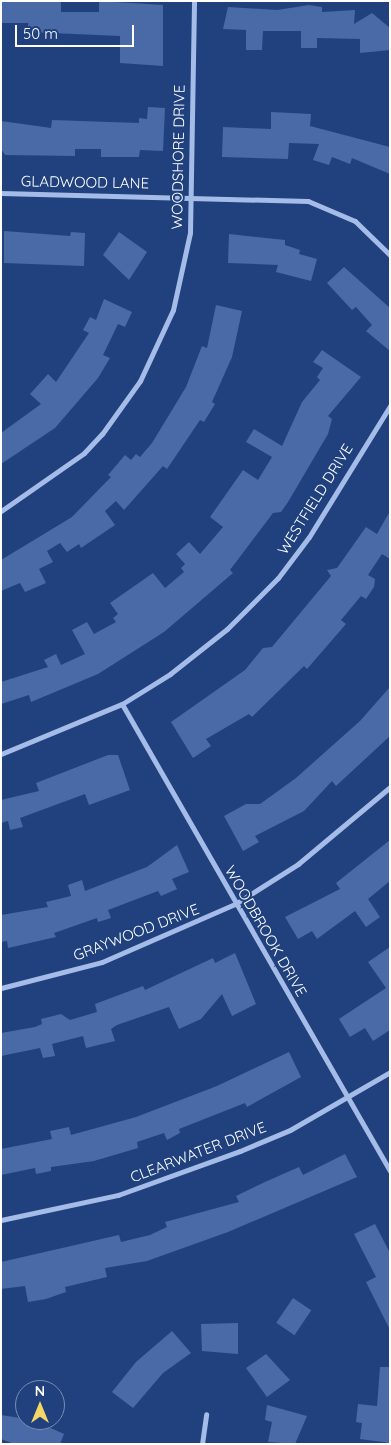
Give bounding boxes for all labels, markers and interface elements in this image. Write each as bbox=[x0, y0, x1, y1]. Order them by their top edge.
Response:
scale bar bbox=[18, 15, 136, 47]
text: 50 m bbox=[23, 24, 58, 43]
street label: WOODSHORE DRIVE bbox=[168, 85, 188, 229]
street label: GLADWOOD LANE bbox=[21, 172, 149, 192]
street label: WESTFIELD DRIVE bbox=[274, 440, 356, 558]
street label: WOODBROOK DRIVE bbox=[221, 862, 311, 1000]
street label: GRAYWOOD DRIVE bbox=[71, 900, 201, 964]
street label: CLEARWATER DRIVE bbox=[128, 1118, 268, 1186]
north arrow bbox=[15, 1380, 65, 1430]
text: N bbox=[35, 1382, 45, 1400]

